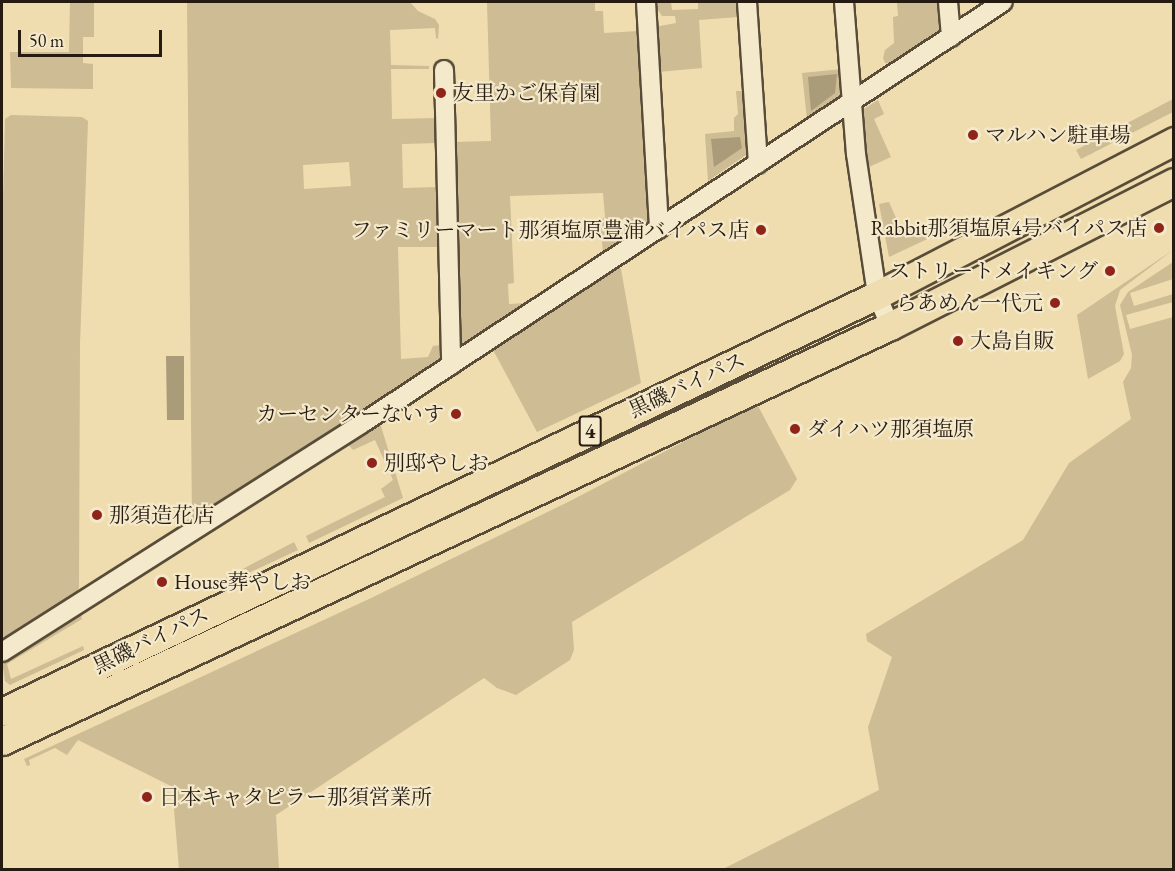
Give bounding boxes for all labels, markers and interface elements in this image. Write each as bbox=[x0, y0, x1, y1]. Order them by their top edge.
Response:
scale bar bbox=[21, 18, 165, 56]
text: 50 m bbox=[29, 29, 64, 52]
place label: 友里かご保育園 bbox=[453, 80, 600, 106]
marker: 友里かご保育園 bbox=[434, 86, 448, 100]
place label: マルハン駐車場 bbox=[985, 122, 1132, 148]
marker: マルハン駐車場 bbox=[966, 128, 980, 142]
place label: Rabbit那須塩原4号バイパス店 bbox=[870, 215, 1147, 241]
place label: ファミリーマート那須塩原豊浦バイパス店 bbox=[350, 217, 749, 243]
marker: Rabbit那須塩原4号バイパス店 bbox=[1152, 221, 1166, 235]
marker: ファミリーマート那須塩原豊浦バイパス店 bbox=[754, 223, 768, 237]
place label: ストリートメイキング bbox=[888, 258, 1098, 284]
marker: ストリートメイキング bbox=[1103, 264, 1117, 278]
place label: らあめん一代元 bbox=[896, 290, 1043, 316]
marker: らあめん一代元 bbox=[1048, 296, 1062, 310]
place label: 大島自販 bbox=[970, 328, 1054, 354]
marker: 大島自販 bbox=[951, 334, 965, 348]
street label: 黒磯バイパス bbox=[625, 347, 749, 423]
place label: カーセンターないす bbox=[255, 401, 444, 427]
marker: カーセンターないす bbox=[449, 407, 463, 421]
road number: 4 bbox=[578, 414, 602, 448]
place label: ダイハツ那須塩原 bbox=[807, 416, 975, 442]
marker: ダイハツ那須塩原 bbox=[788, 422, 802, 436]
place label: 別邸やしお bbox=[384, 450, 489, 476]
marker: 別邸やしお bbox=[365, 456, 379, 470]
place label: 那須造花店 bbox=[109, 502, 214, 528]
marker: 那須造花店 bbox=[90, 508, 104, 522]
place label: House葬やしお bbox=[174, 569, 311, 595]
marker: House葬やしお bbox=[155, 575, 169, 589]
street label: 黒磯バイパス bbox=[89, 601, 213, 679]
place label: 日本キャタピラー那須営業所 bbox=[159, 784, 432, 810]
marker: 日本キャタピラー那須営業所 bbox=[140, 790, 154, 804]

